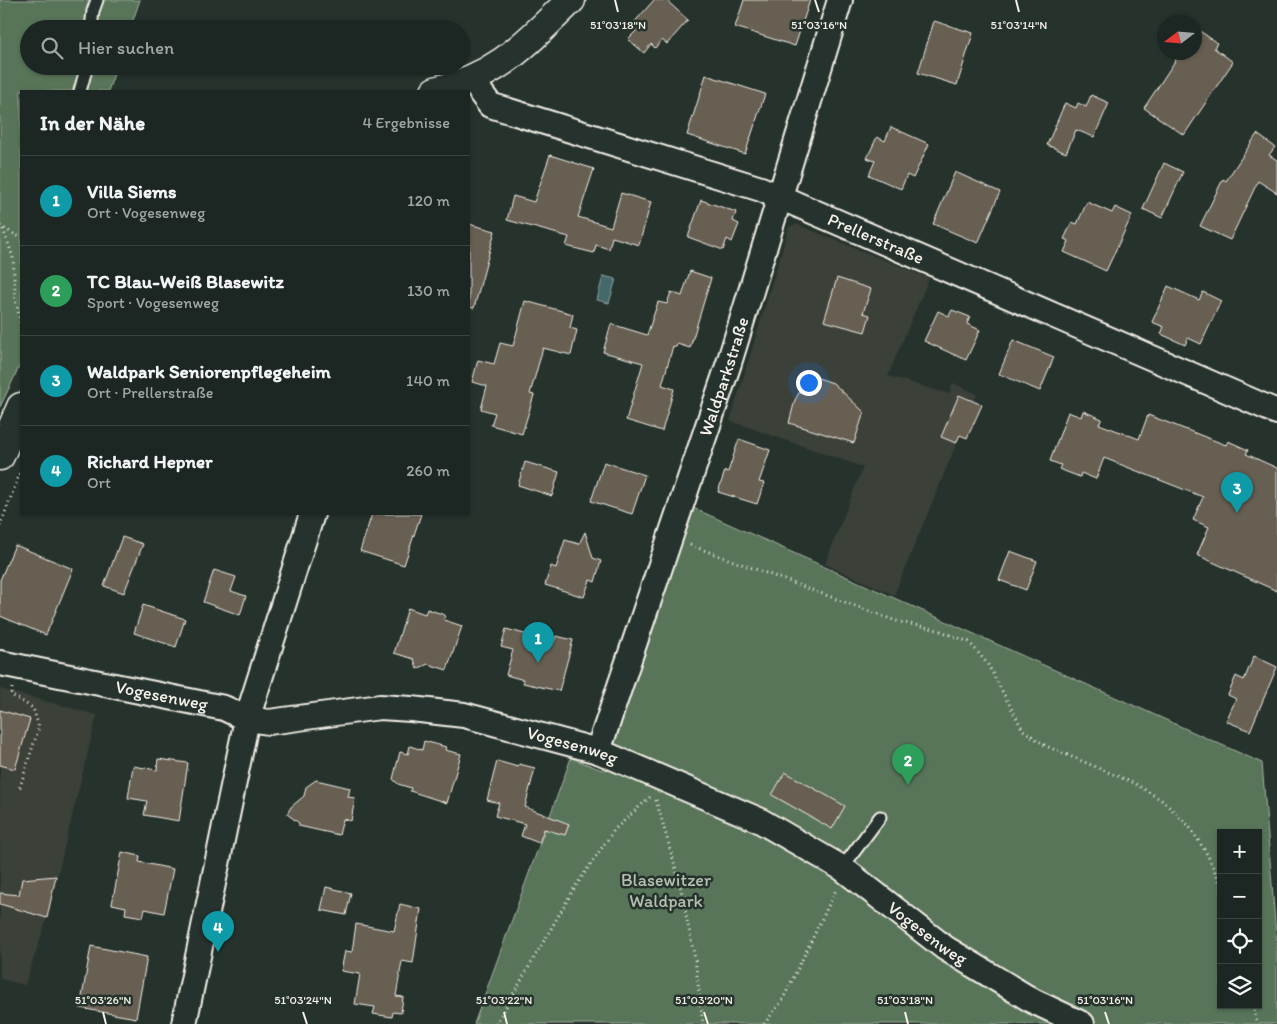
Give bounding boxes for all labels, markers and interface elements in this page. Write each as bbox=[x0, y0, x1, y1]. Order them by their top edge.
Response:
north arrow bbox=[1157, 15, 1202, 60]
text: 51°03'18"N bbox=[590, 18, 646, 32]
text: 51°03'16"N bbox=[791, 18, 847, 32]
text: 51°03'14"N bbox=[991, 18, 1047, 32]
search box bbox=[20, 20, 470, 75]
icon: search bbox=[38, 34, 66, 62]
text: Hier suchen bbox=[78, 36, 174, 59]
text: In der Nähe bbox=[40, 110, 145, 135]
text: 4 Ergebnisse bbox=[362, 113, 450, 132]
text: Villa Siems bbox=[87, 180, 176, 203]
text: 1 bbox=[52, 191, 60, 210]
text: 120 m bbox=[407, 191, 450, 210]
text: Ort · Vogesenweg bbox=[87, 203, 205, 222]
street label: Prellerstraße bbox=[824, 208, 927, 269]
text: TC Blau-Weiß Blasewitz bbox=[87, 270, 284, 293]
text: 2 bbox=[52, 281, 60, 300]
text: 130 m bbox=[407, 281, 450, 300]
text: Sport · Vogesenweg bbox=[87, 293, 219, 312]
street label: Waldparkstraße bbox=[694, 314, 753, 439]
text: Waldpark Seniorenpflegeheim bbox=[87, 360, 331, 383]
your location bbox=[796, 370, 822, 396]
text: 3 bbox=[52, 371, 60, 390]
text: 140 m bbox=[406, 371, 450, 390]
text: Ort · Prellerstraße bbox=[87, 383, 213, 402]
text: Richard Hepner bbox=[87, 450, 213, 473]
text: 4 bbox=[51, 461, 61, 480]
text: 260 m bbox=[406, 461, 450, 480]
pin: 3 bbox=[1221, 472, 1253, 513]
text: Ort bbox=[87, 473, 111, 492]
pin: 1 bbox=[522, 622, 554, 663]
street label: Vogesenweg bbox=[114, 675, 211, 716]
street label: Vogesenweg bbox=[524, 721, 622, 770]
pin: 2 bbox=[892, 744, 924, 785]
map controls bbox=[1217, 829, 1262, 1009]
button: + bbox=[1217, 829, 1262, 874]
park label: Blasewitzer Waldpark bbox=[621, 869, 712, 912]
button: − bbox=[1217, 874, 1262, 919]
street label: Vogesenweg bbox=[883, 897, 972, 970]
pin: 4 bbox=[202, 911, 234, 952]
button: locate bbox=[1217, 919, 1262, 964]
button: layers bbox=[1217, 964, 1262, 1009]
text: 51°03'26"N bbox=[75, 993, 131, 1007]
text: 51°03'24"N bbox=[274, 993, 332, 1007]
text: 51°03'22"N bbox=[476, 993, 532, 1007]
text: 51°03'20"N bbox=[675, 993, 733, 1007]
text: 51°03'18"N bbox=[877, 993, 933, 1007]
text: 51°03'16"N bbox=[1077, 993, 1133, 1007]

